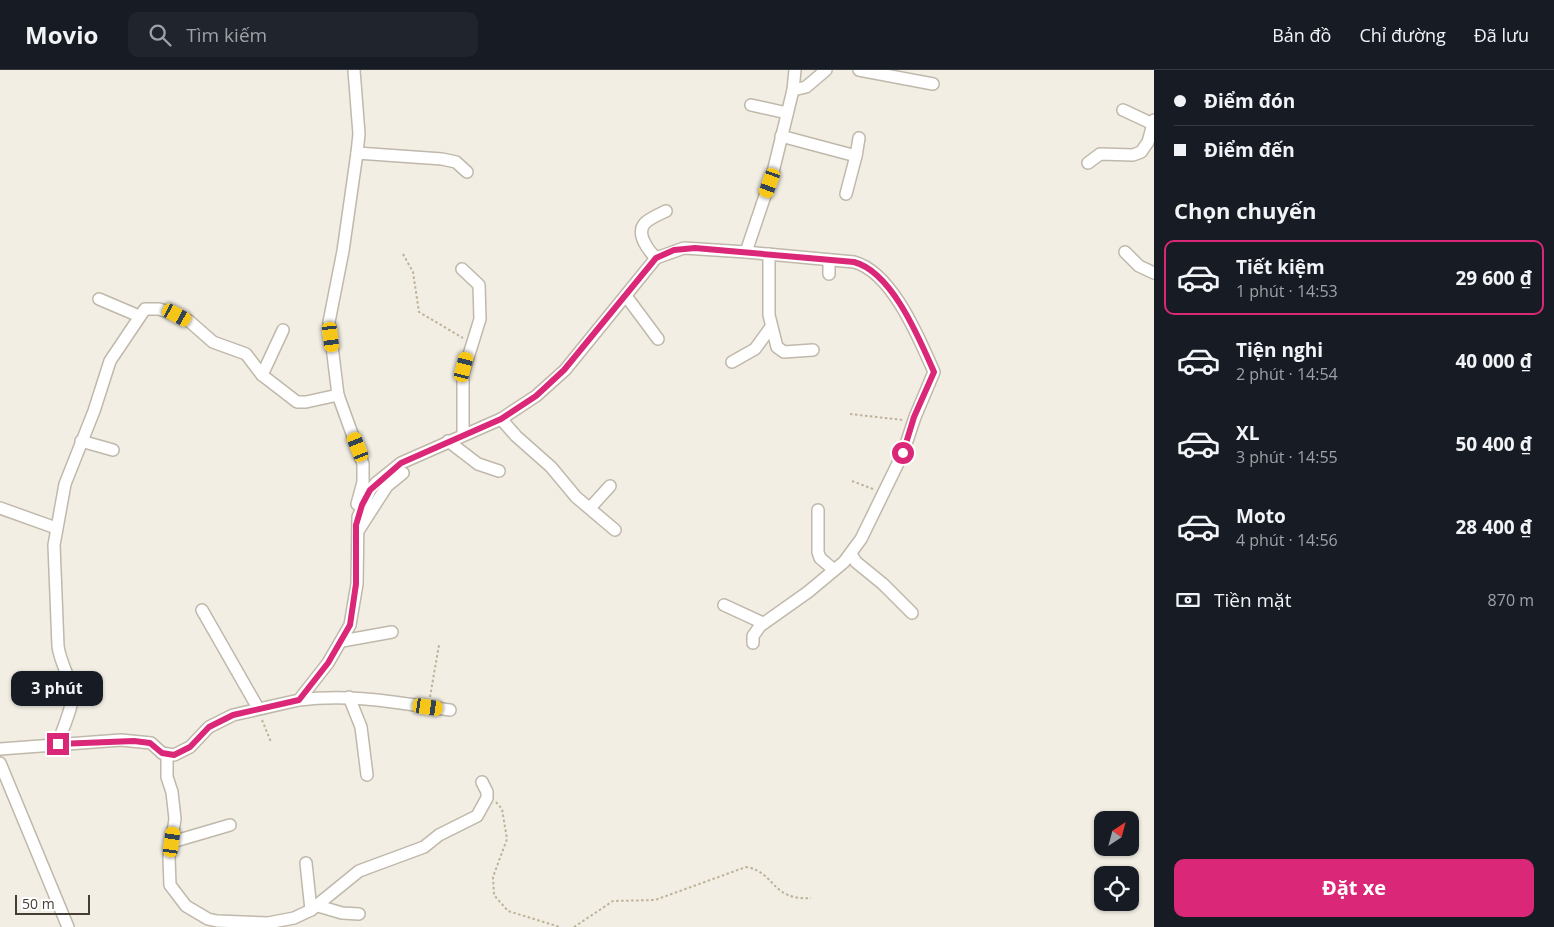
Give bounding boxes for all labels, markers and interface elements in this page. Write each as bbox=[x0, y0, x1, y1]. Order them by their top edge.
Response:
search box bbox=[128, 12, 478, 57]
text: Movio bbox=[25, 18, 98, 51]
icon: search bbox=[146, 21, 174, 49]
text: Tìm kiếm bbox=[186, 22, 267, 48]
text: Bản đồ bbox=[1272, 23, 1331, 47]
text: Chỉ đường bbox=[1359, 23, 1446, 47]
text: Đã lưu bbox=[1474, 23, 1529, 47]
text: Điểm đón bbox=[1204, 88, 1295, 114]
text: Điểm đến bbox=[1204, 137, 1295, 163]
car bbox=[757, 166, 782, 200]
text: Chọn chuyến bbox=[1174, 195, 1316, 225]
text: Tiết kiệm bbox=[1236, 254, 1325, 280]
icon: car bbox=[1176, 255, 1221, 300]
text: 29 600 ₫ bbox=[1455, 265, 1532, 291]
text: 1 phút · 14:53 bbox=[1236, 280, 1338, 302]
car bbox=[160, 301, 193, 329]
car bbox=[321, 321, 340, 353]
text: Tiện nghi bbox=[1236, 337, 1323, 363]
icon: car bbox=[1176, 338, 1221, 383]
text: 40 000 ₫ bbox=[1455, 348, 1532, 374]
car bbox=[453, 351, 474, 383]
text: 2 phút · 14:54 bbox=[1236, 363, 1338, 385]
text: XL bbox=[1236, 420, 1259, 446]
icon: car bbox=[1176, 421, 1221, 466]
car bbox=[345, 430, 370, 464]
text: 50 400 ₫ bbox=[1455, 431, 1532, 457]
route start bbox=[892, 442, 914, 464]
text: 3 phút · 14:55 bbox=[1236, 446, 1338, 468]
text: Moto bbox=[1236, 503, 1286, 529]
icon: car bbox=[1176, 504, 1221, 549]
text: 28 400 ₫ bbox=[1455, 514, 1532, 540]
text: 4 phút · 14:56 bbox=[1236, 529, 1338, 551]
icon: cash bbox=[1174, 586, 1202, 614]
text: Tiền mặt bbox=[1214, 587, 1291, 613]
text: 870 m bbox=[1488, 589, 1534, 611]
callout: 3 phút bbox=[12, 672, 104, 706]
text: 3 phút bbox=[31, 677, 83, 699]
car bbox=[412, 697, 443, 717]
route end bbox=[47, 733, 69, 755]
north arrow bbox=[1094, 811, 1139, 856]
map controls bbox=[1094, 811, 1139, 911]
car bbox=[162, 826, 181, 858]
button: Đặt xe bbox=[1174, 859, 1534, 917]
button: locate bbox=[1094, 866, 1139, 911]
scale bar bbox=[15, 892, 90, 915]
text: 50 m bbox=[22, 894, 55, 913]

